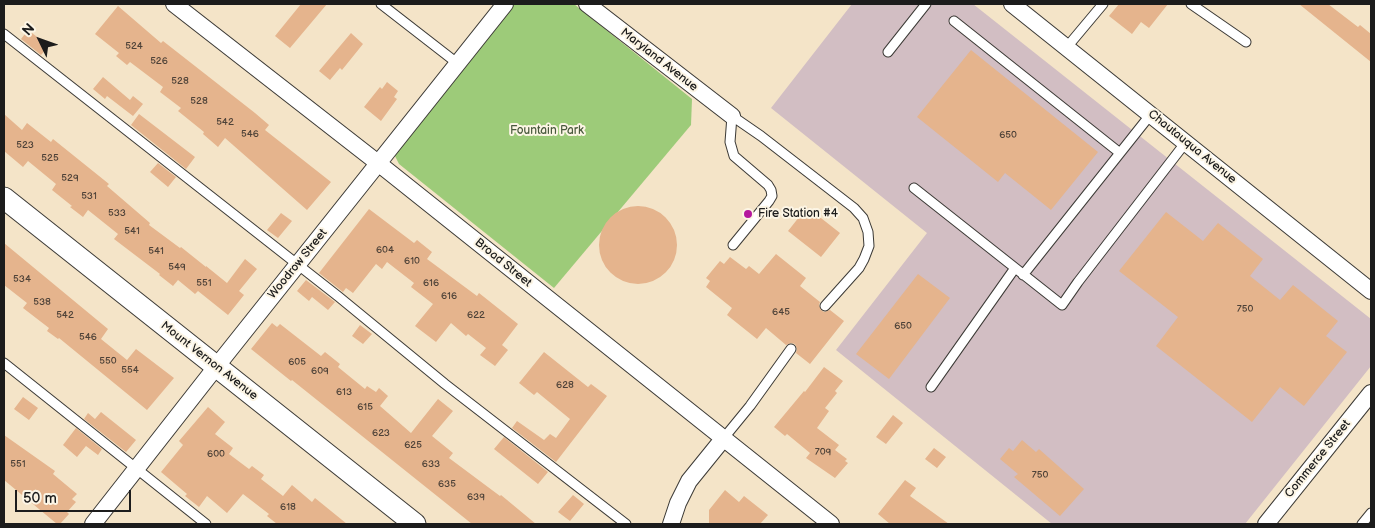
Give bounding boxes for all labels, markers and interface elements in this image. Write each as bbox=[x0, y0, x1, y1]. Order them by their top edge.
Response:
north arrow bbox=[15, 15, 65, 65]
text: N bbox=[19, 20, 38, 39]
street label: Maryland Avenue bbox=[618, 25, 700, 95]
house number: 524 bbox=[125, 40, 143, 52]
house number: 526 bbox=[150, 55, 168, 67]
house number: 528 bbox=[171, 75, 189, 87]
house number: 528 bbox=[190, 95, 208, 107]
street label: Chautauqua Avenue bbox=[1145, 107, 1239, 187]
house number: 542 bbox=[216, 116, 234, 128]
park label: Fountain Park bbox=[510, 124, 584, 138]
house number: 546 bbox=[241, 128, 259, 140]
house number: 650 bbox=[999, 129, 1017, 141]
house number: 523 bbox=[16, 139, 34, 151]
house number: 525 bbox=[41, 152, 59, 164]
house number: 529 bbox=[61, 172, 79, 184]
house number: 531 bbox=[81, 190, 97, 202]
house number: 533 bbox=[108, 207, 126, 219]
place label: Fire Station #4 bbox=[758, 207, 838, 221]
marker: Fire Station #4 bbox=[742, 208, 754, 220]
house number: 541 bbox=[124, 225, 140, 237]
street label: Woodrow Street bbox=[265, 226, 331, 302]
street label: Broad Street bbox=[472, 236, 534, 290]
house number: 604 bbox=[376, 244, 394, 256]
house number: 541 bbox=[148, 245, 164, 257]
house number: 610 bbox=[404, 255, 420, 267]
house number: 549 bbox=[168, 261, 186, 273]
house number: 534 bbox=[13, 273, 31, 285]
house number: 551 bbox=[196, 277, 212, 289]
house number: 616 bbox=[423, 277, 439, 289]
house number: 616 bbox=[441, 290, 457, 302]
house number: 538 bbox=[33, 296, 51, 308]
house number: 750 bbox=[1237, 303, 1253, 315]
house number: 645 bbox=[772, 306, 790, 318]
house number: 542 bbox=[56, 309, 74, 321]
house number: 622 bbox=[467, 309, 485, 321]
street label: Mount Vernon Avenue bbox=[158, 319, 260, 403]
house number: 650 bbox=[894, 320, 912, 332]
house number: 546 bbox=[79, 331, 97, 343]
house number: 550 bbox=[99, 355, 117, 367]
house number: 605 bbox=[288, 356, 306, 368]
house number: 554 bbox=[121, 364, 139, 376]
house number: 609 bbox=[311, 365, 329, 377]
house number: 628 bbox=[556, 379, 574, 391]
house number: 613 bbox=[336, 386, 352, 398]
house number: 615 bbox=[357, 401, 373, 413]
street label: Commerce Street bbox=[1282, 417, 1354, 501]
house number: 623 bbox=[372, 427, 390, 439]
house number: 625 bbox=[404, 439, 422, 451]
house number: 709 bbox=[815, 446, 831, 458]
house number: 600 bbox=[207, 448, 225, 460]
house number: 551 bbox=[10, 458, 26, 470]
house number: 633 bbox=[422, 458, 440, 470]
house number: 750 bbox=[1032, 469, 1048, 481]
house number: 635 bbox=[438, 478, 456, 490]
scale bar bbox=[18, 480, 134, 512]
text: 50 m bbox=[23, 489, 57, 508]
house number: 639 bbox=[467, 491, 485, 503]
house number: 618 bbox=[280, 501, 296, 513]

